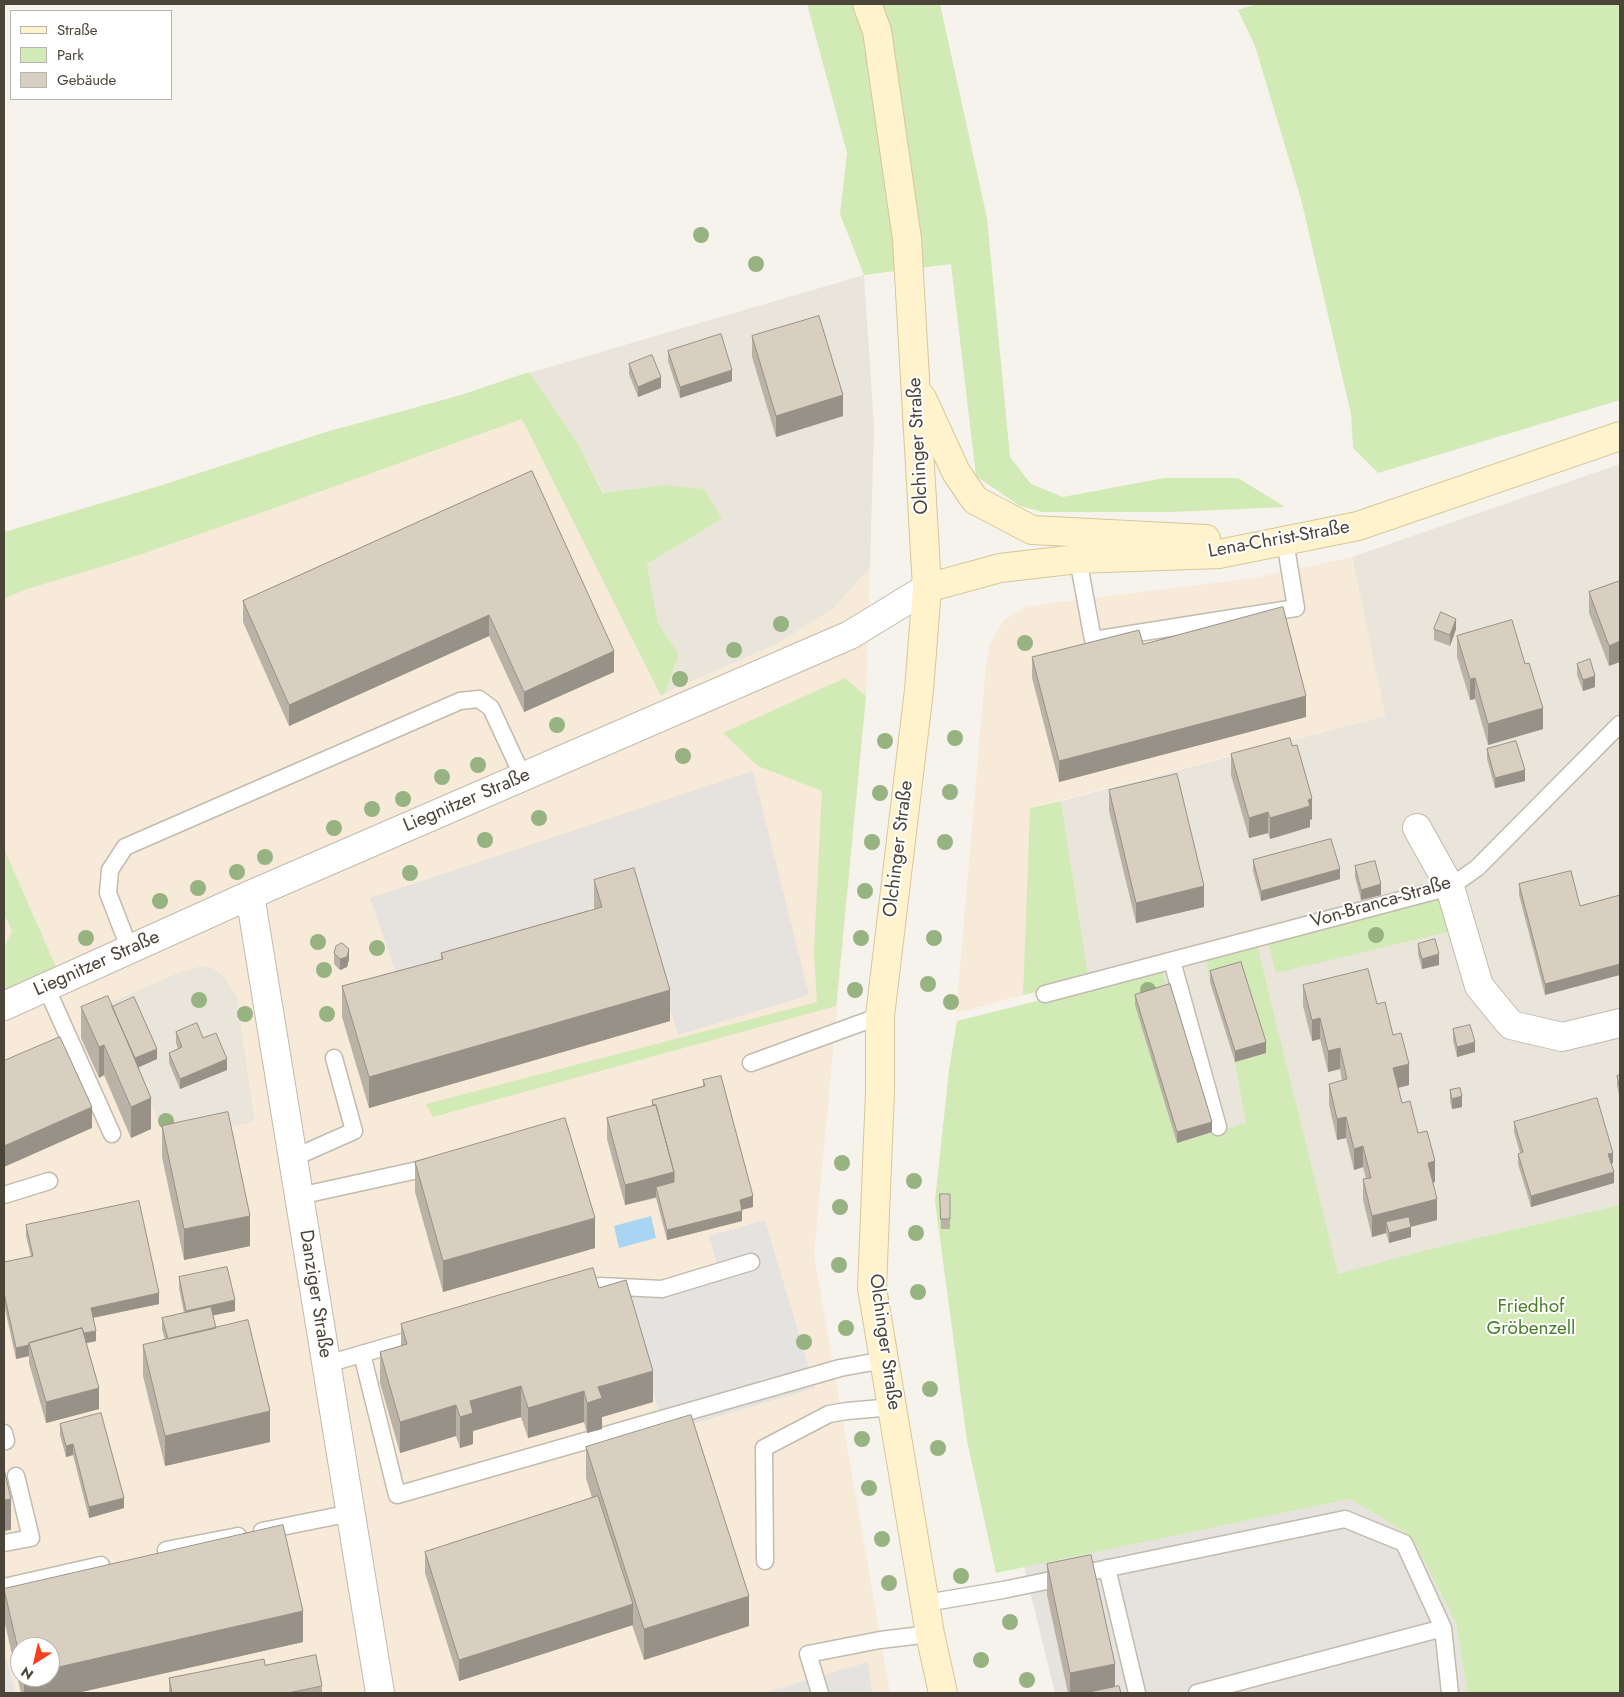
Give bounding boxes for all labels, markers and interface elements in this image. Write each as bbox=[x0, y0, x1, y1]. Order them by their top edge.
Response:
legend bbox=[10, 10, 172, 100]
text: Straße bbox=[57, 19, 97, 41]
text: Park bbox=[57, 44, 84, 66]
text: Gebäude bbox=[57, 69, 116, 91]
street label: Olchinger Straße bbox=[904, 377, 934, 515]
street label: Lena-Christ-Straße bbox=[1206, 516, 1352, 564]
street label: Liegnitzer Straße bbox=[400, 764, 534, 838]
street label: Olchinger Straße bbox=[879, 779, 919, 919]
street label: Von-Branca-Straße bbox=[1308, 872, 1454, 934]
street label: Liegnitzer Straße bbox=[31, 926, 163, 1002]
street label: Danziger Straße bbox=[294, 1228, 336, 1360]
street label: Olchinger Straße bbox=[863, 1272, 905, 1412]
park label: Friedhof Gröbenzell bbox=[1487, 1296, 1575, 1340]
north arrow bbox=[10, 1637, 60, 1687]
text: N bbox=[17, 1662, 37, 1685]

